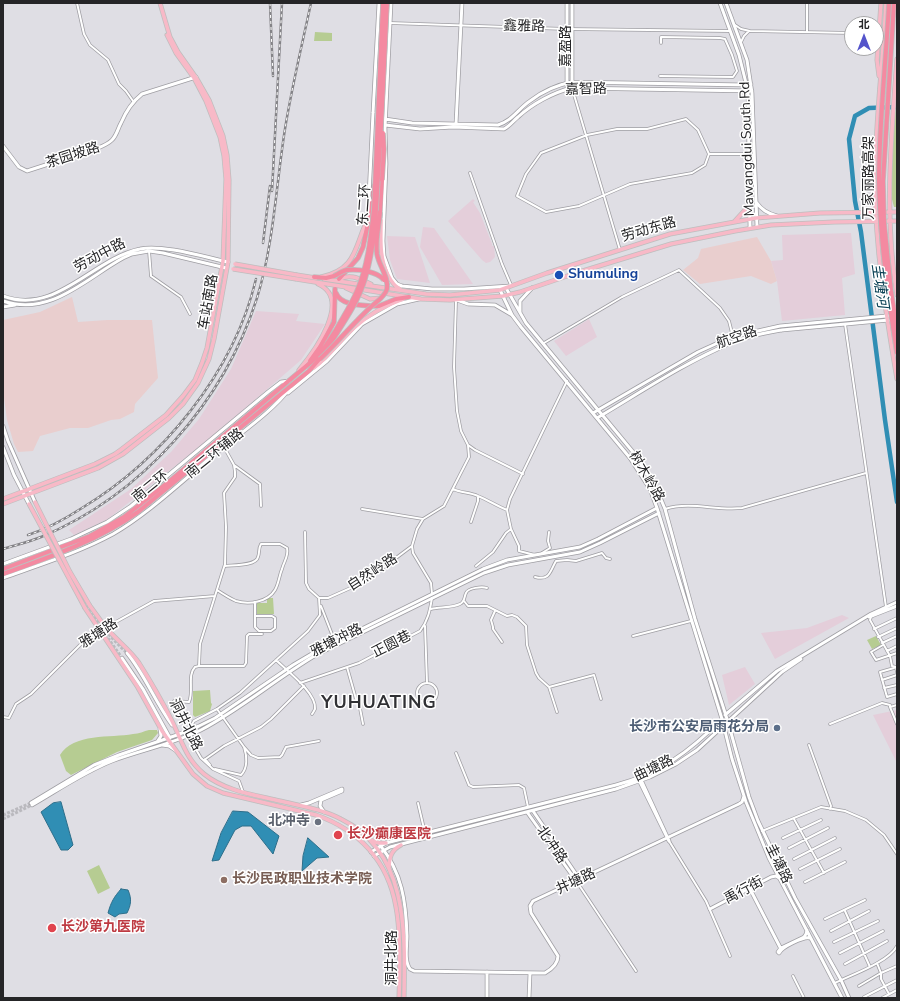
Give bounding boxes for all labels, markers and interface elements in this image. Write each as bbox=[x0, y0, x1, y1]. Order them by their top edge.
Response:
north arrow bbox=[844, 16, 884, 56]
text: 北 bbox=[859, 17, 870, 32]
street label: 鑫雅路 bbox=[503, 18, 545, 36]
street label: 嘉盈路 bbox=[559, 25, 575, 67]
street label: 嘉智路 bbox=[565, 81, 607, 99]
street label: Mawangdui South.Rd bbox=[737, 81, 759, 217]
street label: 万家丽路高架 bbox=[862, 136, 878, 220]
street label: 茶园坡路 bbox=[44, 139, 102, 173]
street label: 东二环 bbox=[355, 183, 375, 227]
street label: 劳动东路 bbox=[620, 214, 678, 246]
street label: 劳动中路 bbox=[71, 235, 129, 277]
water label: 圭塘河 bbox=[867, 262, 891, 310]
place label: Shumuling bbox=[568, 267, 638, 283]
marker: Shumuling bbox=[553, 269, 565, 281]
street label: 车站南路 bbox=[196, 273, 222, 331]
street label: 航空路 bbox=[714, 323, 760, 353]
street label: 南二环辅路 bbox=[183, 425, 247, 483]
street label: 树木岭路 bbox=[625, 449, 667, 505]
street label: 南二环 bbox=[129, 467, 173, 507]
street label: 自然岭路 bbox=[345, 551, 401, 595]
street label: 雅塘路 bbox=[77, 616, 121, 652]
street label: 雅塘冲路 bbox=[308, 621, 366, 661]
street label: 正圆巷 bbox=[369, 628, 415, 662]
district label: YUHUATING bbox=[321, 693, 437, 715]
street label: 洞井北路 bbox=[165, 696, 205, 754]
place label: 长沙市公安局雨花分局 bbox=[629, 720, 769, 736]
marker: 长沙市公安局雨花分局 bbox=[772, 723, 782, 733]
street label: 曲塘路 bbox=[631, 752, 677, 786]
place label: 北冲寺 bbox=[268, 814, 310, 830]
marker: 北冲寺 bbox=[313, 817, 323, 827]
street label: 北冲路 bbox=[532, 823, 570, 867]
place label: 长沙癫康医院 bbox=[347, 827, 431, 843]
marker: 长沙癫康医院 bbox=[332, 829, 344, 841]
street label: 圭塘路 bbox=[761, 841, 795, 887]
street label: 井塘路 bbox=[553, 866, 599, 898]
place label: 长沙民政职业技术学院 bbox=[232, 872, 372, 888]
street label: 禹行街 bbox=[722, 874, 766, 908]
marker: 长沙民政职业技术学院 bbox=[219, 875, 229, 885]
place label: 长沙第九医院 bbox=[61, 920, 145, 936]
marker: 长沙第九医院 bbox=[46, 922, 58, 934]
street label: 洞井北路 bbox=[385, 930, 401, 986]

